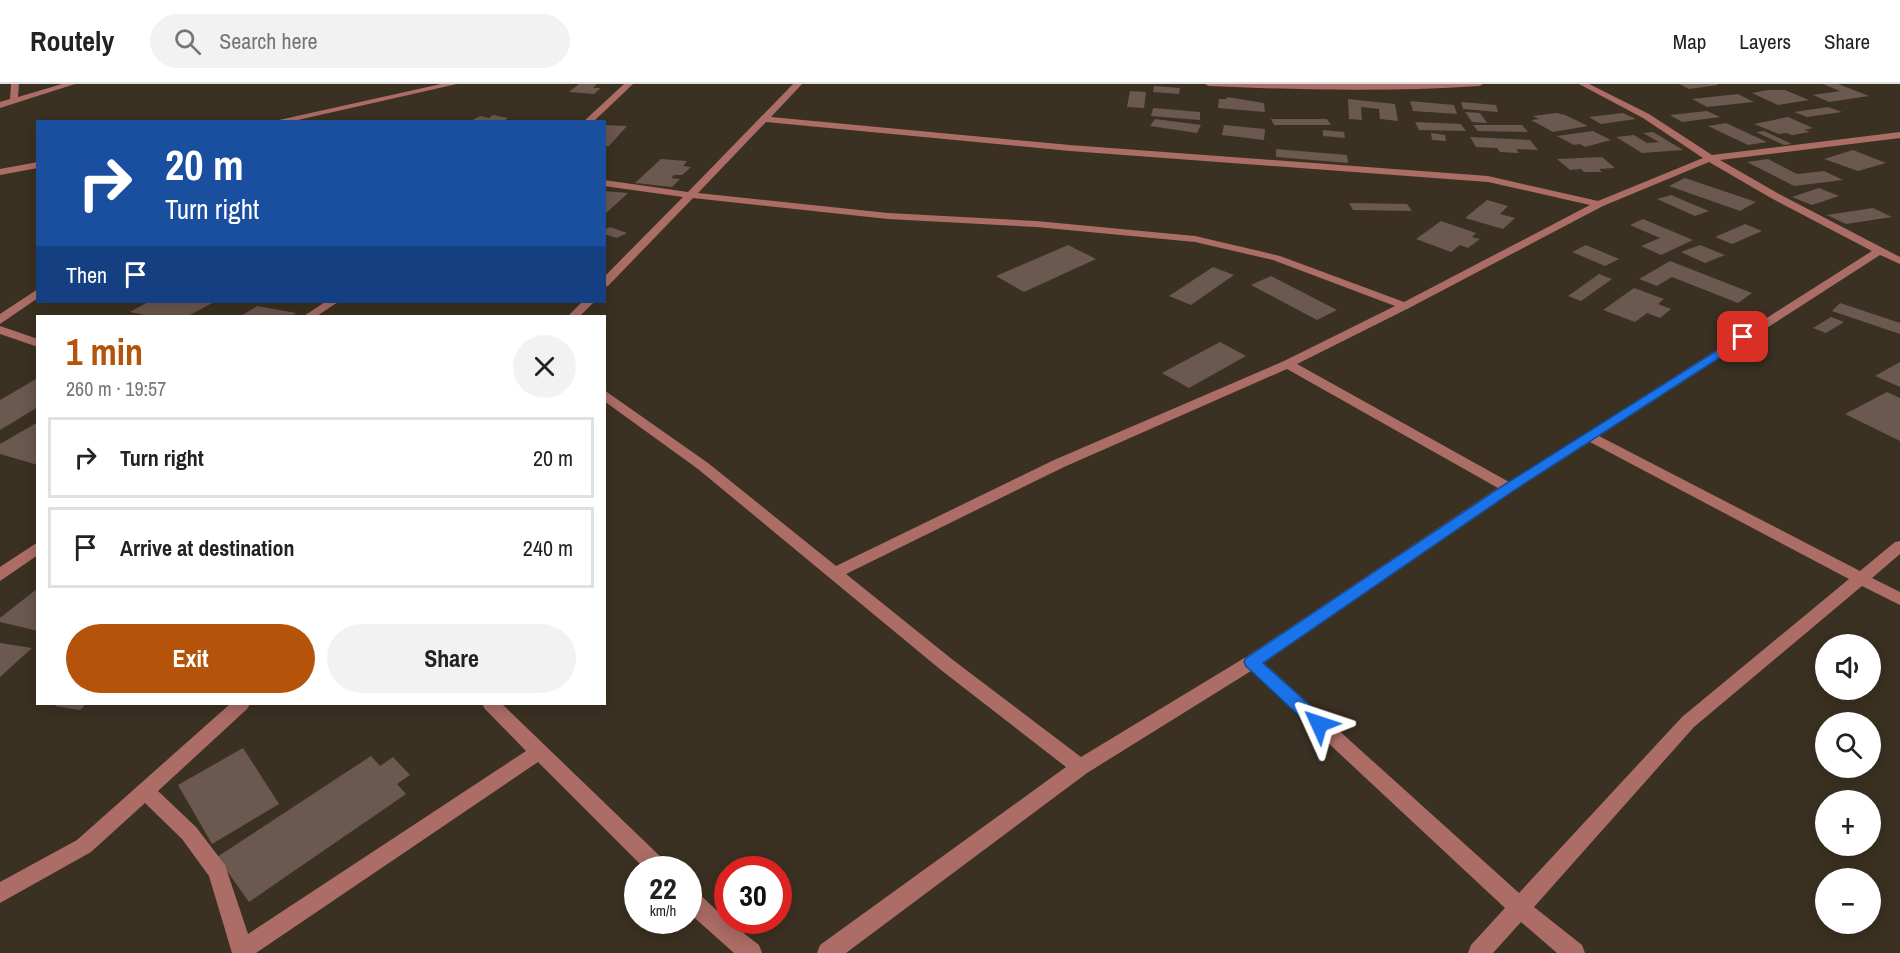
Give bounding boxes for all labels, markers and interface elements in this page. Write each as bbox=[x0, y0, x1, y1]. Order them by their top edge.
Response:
search box bbox=[150, 14, 570, 68]
text: Routely bbox=[30, 22, 114, 60]
icon: search bbox=[171, 25, 204, 58]
text: Search here bbox=[219, 26, 317, 56]
text: Map bbox=[1673, 27, 1706, 56]
text: Layers bbox=[1739, 27, 1791, 56]
text: Share bbox=[1824, 27, 1870, 56]
text: 20 m bbox=[165, 137, 244, 193]
icon: right bbox=[66, 144, 144, 222]
text: Turn right bbox=[165, 191, 259, 227]
icon: arrive bbox=[119, 258, 152, 291]
text: Then bbox=[66, 260, 107, 290]
pin bbox=[1717, 311, 1768, 362]
icon: arrive bbox=[1726, 320, 1759, 353]
text: 1 min bbox=[66, 328, 143, 376]
button: close bbox=[513, 335, 576, 398]
text: 260 m · 19:57 bbox=[66, 375, 166, 402]
icon: right bbox=[69, 441, 102, 474]
text: Turn right bbox=[120, 443, 204, 473]
text: 20 m bbox=[533, 443, 573, 473]
icon: arrive bbox=[69, 531, 102, 564]
text: Arrive at destination bbox=[120, 533, 294, 563]
text: 240 m bbox=[523, 533, 573, 563]
button: Exit bbox=[66, 624, 315, 693]
button: Share bbox=[327, 624, 576, 693]
map controls bbox=[1815, 634, 1881, 934]
button: sound bbox=[1815, 634, 1881, 700]
position arrow bbox=[1287, 692, 1351, 756]
button: search bbox=[1815, 712, 1881, 778]
button: + bbox=[1815, 790, 1881, 856]
speed limit sign: 30 bbox=[714, 856, 792, 934]
text: 22 bbox=[649, 868, 677, 908]
button: − bbox=[1815, 868, 1881, 934]
text: km/h bbox=[650, 900, 676, 921]

